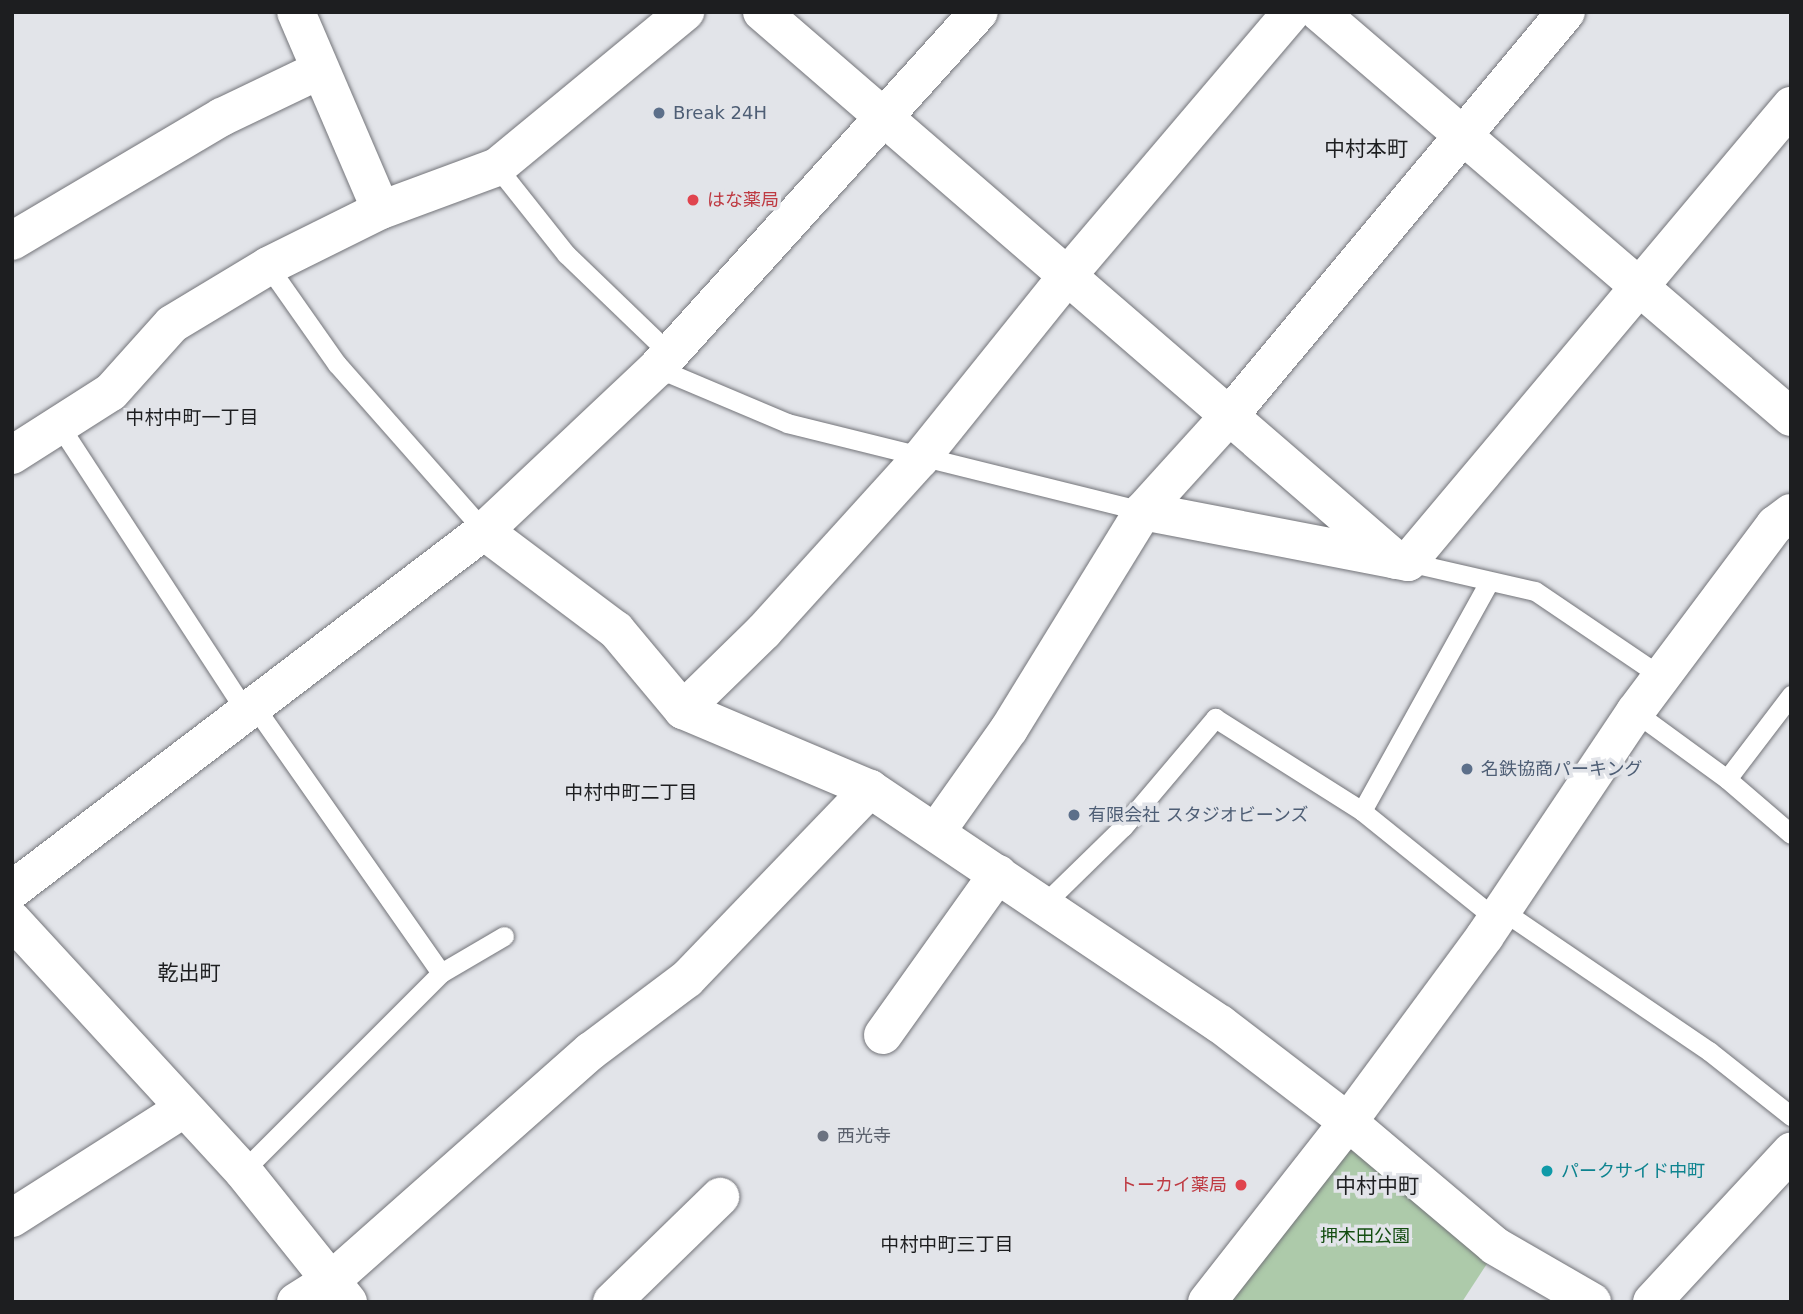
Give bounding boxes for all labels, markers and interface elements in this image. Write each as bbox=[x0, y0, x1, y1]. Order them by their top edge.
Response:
place label: Break 24H bbox=[673, 102, 767, 124]
marker: Break 24H bbox=[651, 105, 667, 121]
district label: 中村本町 bbox=[1324, 136, 1408, 162]
place label: はな薬局 bbox=[707, 189, 779, 211]
marker: はな薬局 bbox=[685, 192, 701, 208]
district label: 中村中町一丁目 bbox=[126, 407, 258, 429]
place label: 名鉄協商パーキング bbox=[1481, 758, 1643, 780]
marker: 名鉄協商パーキング bbox=[1459, 761, 1475, 777]
district label: 中村中町二丁目 bbox=[565, 782, 697, 804]
place label: 有限会社 スタジオビーンズ bbox=[1088, 804, 1310, 826]
marker: 有限会社 スタジオビーンズ bbox=[1066, 807, 1082, 823]
district label: 乾出町 bbox=[158, 960, 220, 986]
place label: 西光寺 bbox=[837, 1125, 891, 1147]
marker: 西光寺 bbox=[815, 1128, 831, 1144]
place label: パークサイド中町 bbox=[1561, 1160, 1705, 1182]
marker: パークサイド中町 bbox=[1539, 1163, 1555, 1179]
district label: 中村中町 bbox=[1335, 1173, 1419, 1199]
place label: トーカイ薬局 bbox=[1119, 1174, 1227, 1196]
marker: トーカイ薬局 bbox=[1233, 1177, 1249, 1193]
park label: 押木田公園 bbox=[1320, 1225, 1410, 1247]
district label: 中村中町三丁目 bbox=[881, 1234, 1013, 1256]

